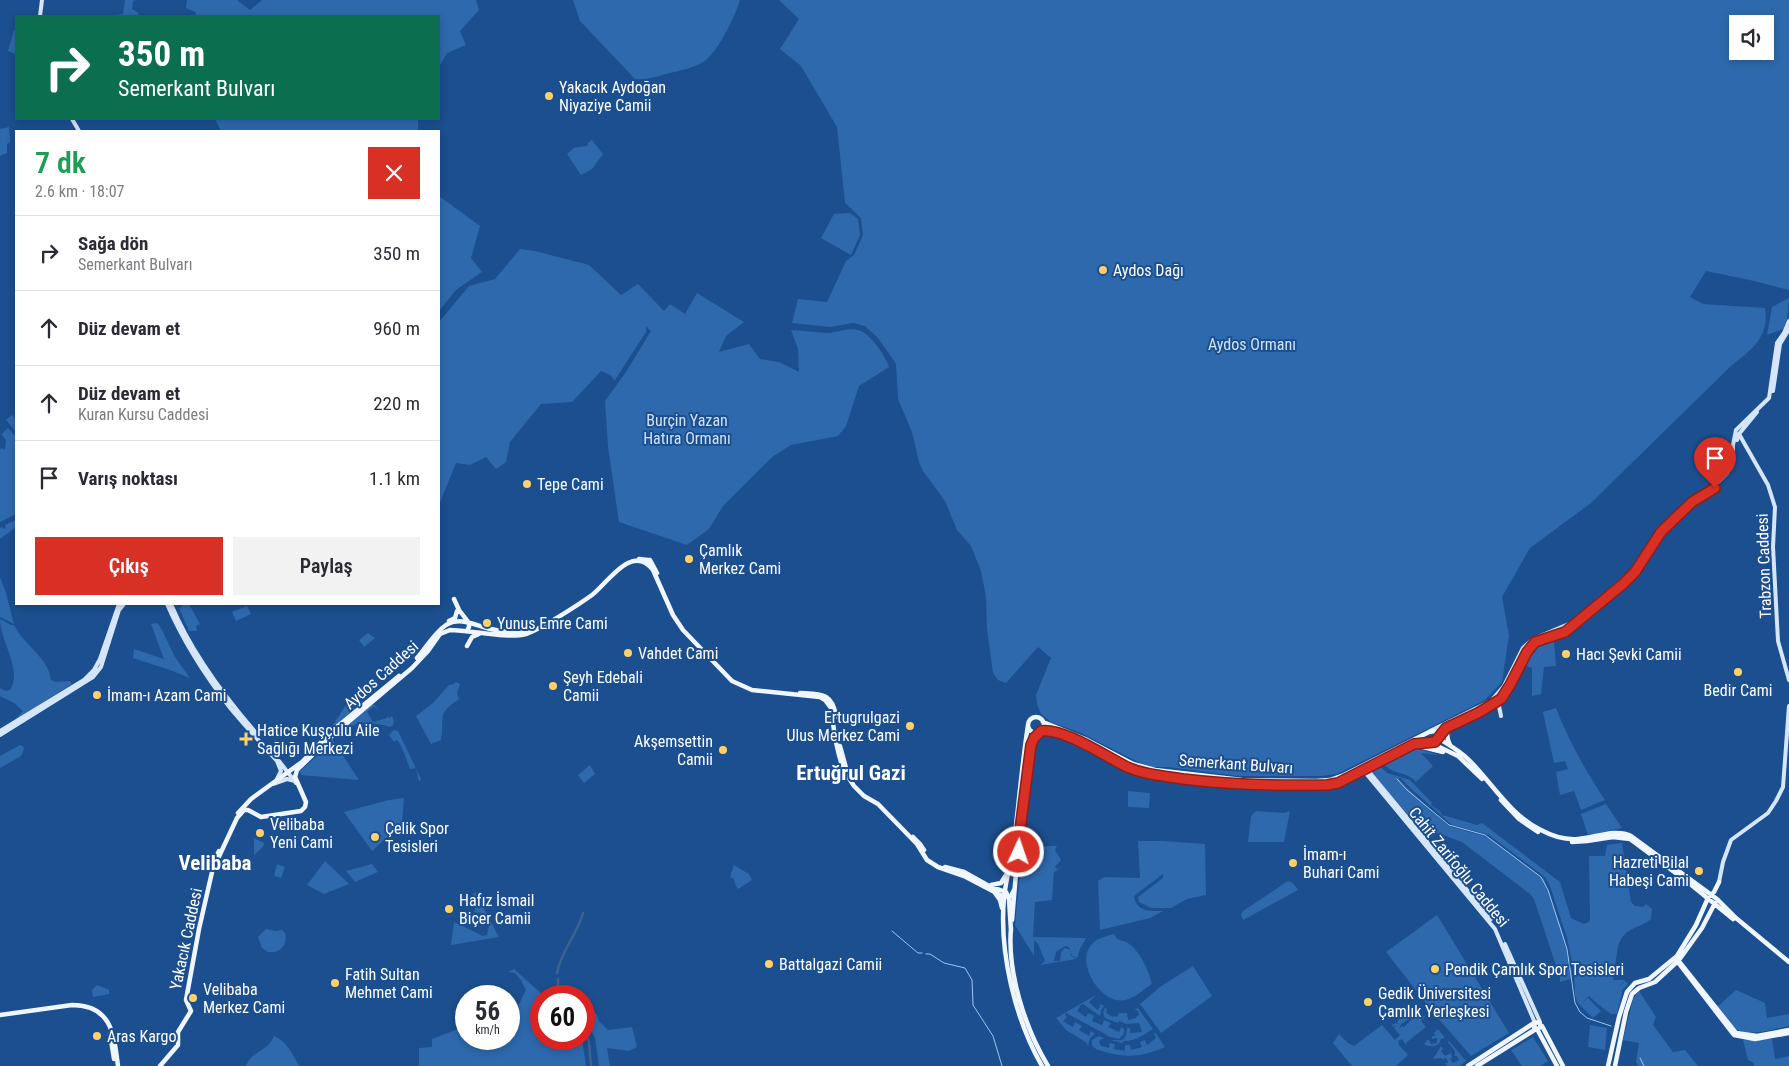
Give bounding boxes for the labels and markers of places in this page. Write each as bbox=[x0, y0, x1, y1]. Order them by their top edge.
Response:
place label: Yakacık Aydoğan Niyaziye Camii bbox=[559, 78, 666, 115]
marker: Yakacık Aydoğan Niyaziye Camii bbox=[543, 90, 555, 102]
place label: Aydos Dağı bbox=[1113, 261, 1184, 280]
marker: Aydos Dağı bbox=[1097, 264, 1109, 276]
pin bbox=[1694, 437, 1736, 488]
place label: Tepe Cami bbox=[537, 475, 604, 494]
marker: Tepe Cami bbox=[521, 478, 533, 490]
place label: Çamlık Merkez Cami bbox=[699, 541, 781, 578]
marker: Çamlık Merkez Cami bbox=[683, 553, 695, 565]
place label: Yunus Emre Cami bbox=[497, 614, 608, 633]
marker: Yunus Emre Cami bbox=[481, 617, 493, 629]
place label: Vahdet Cami bbox=[638, 644, 718, 663]
place label: Hacı Şevki Camii bbox=[1576, 645, 1682, 664]
marker: Vahdet Cami bbox=[622, 647, 634, 659]
marker: Hacı Şevki Camii bbox=[1560, 648, 1572, 660]
marker: Bedir Cami bbox=[1732, 666, 1744, 678]
place label: Şeyh Edebali Camii bbox=[563, 668, 643, 705]
marker: Şeyh Edebali Camii bbox=[547, 680, 559, 692]
place label: Bedir Cami bbox=[1704, 681, 1772, 700]
place label: İmam-ı Azam Cami bbox=[107, 686, 226, 705]
marker: İmam-ı Azam Cami bbox=[91, 689, 103, 701]
place label: Ertugrulgazi Ulus Merkez Cami bbox=[786, 708, 900, 745]
marker: Ertugrulgazi Ulus Merkez Cami bbox=[904, 720, 916, 732]
place label: Hatice Kuşçulu Aile Sağlığı Merkezi bbox=[257, 721, 379, 758]
marker: Hatice Kuşçulu Aile Sağlığı Merkezi bbox=[239, 732, 253, 746]
place label: Akşemsettin Camii bbox=[634, 732, 713, 769]
marker: Akşemsettin Camii bbox=[717, 744, 729, 756]
place label: Velibaba Yeni Cami bbox=[270, 815, 333, 852]
place label: Çelik Spor Tesisleri bbox=[385, 819, 449, 856]
marker: Velibaba Yeni Cami bbox=[254, 827, 266, 839]
marker: Çelik Spor Tesisleri bbox=[369, 831, 381, 843]
place label: İmam-ı Buhari Cami bbox=[1303, 845, 1380, 882]
place label: Hazreti Bilal Habeşi Cami bbox=[1609, 853, 1689, 890]
marker: İmam-ı Buhari Cami bbox=[1287, 857, 1299, 869]
marker: Hazreti Bilal Habeşi Cami bbox=[1693, 865, 1705, 877]
place label: Hafız İsmail Biçer Camii bbox=[459, 891, 534, 928]
marker: Hafız İsmail Biçer Camii bbox=[443, 903, 455, 915]
place label: Battalgazi Camii bbox=[779, 955, 882, 974]
marker: Battalgazi Camii bbox=[763, 958, 775, 970]
place label: Pendik Çamlık Spor Tesisleri bbox=[1445, 960, 1624, 979]
marker: Pendik Çamlık Spor Tesisleri bbox=[1429, 963, 1441, 975]
place label: Fatih Sultan Mehmet Cami bbox=[345, 965, 433, 1002]
marker: Fatih Sultan Mehmet Cami bbox=[329, 977, 341, 989]
place label: Velibaba Merkez Cami bbox=[203, 980, 285, 1017]
place label: Gedik Üniversitesi Çamlık Yerleşkesi bbox=[1378, 984, 1491, 1021]
marker: Velibaba Merkez Cami bbox=[187, 992, 199, 1004]
marker: Gedik Üniversitesi Çamlık Yerleşkesi bbox=[1362, 996, 1374, 1008]
place label: Aras Kargo bbox=[107, 1027, 176, 1046]
marker: Aras Kargo bbox=[91, 1030, 103, 1042]

